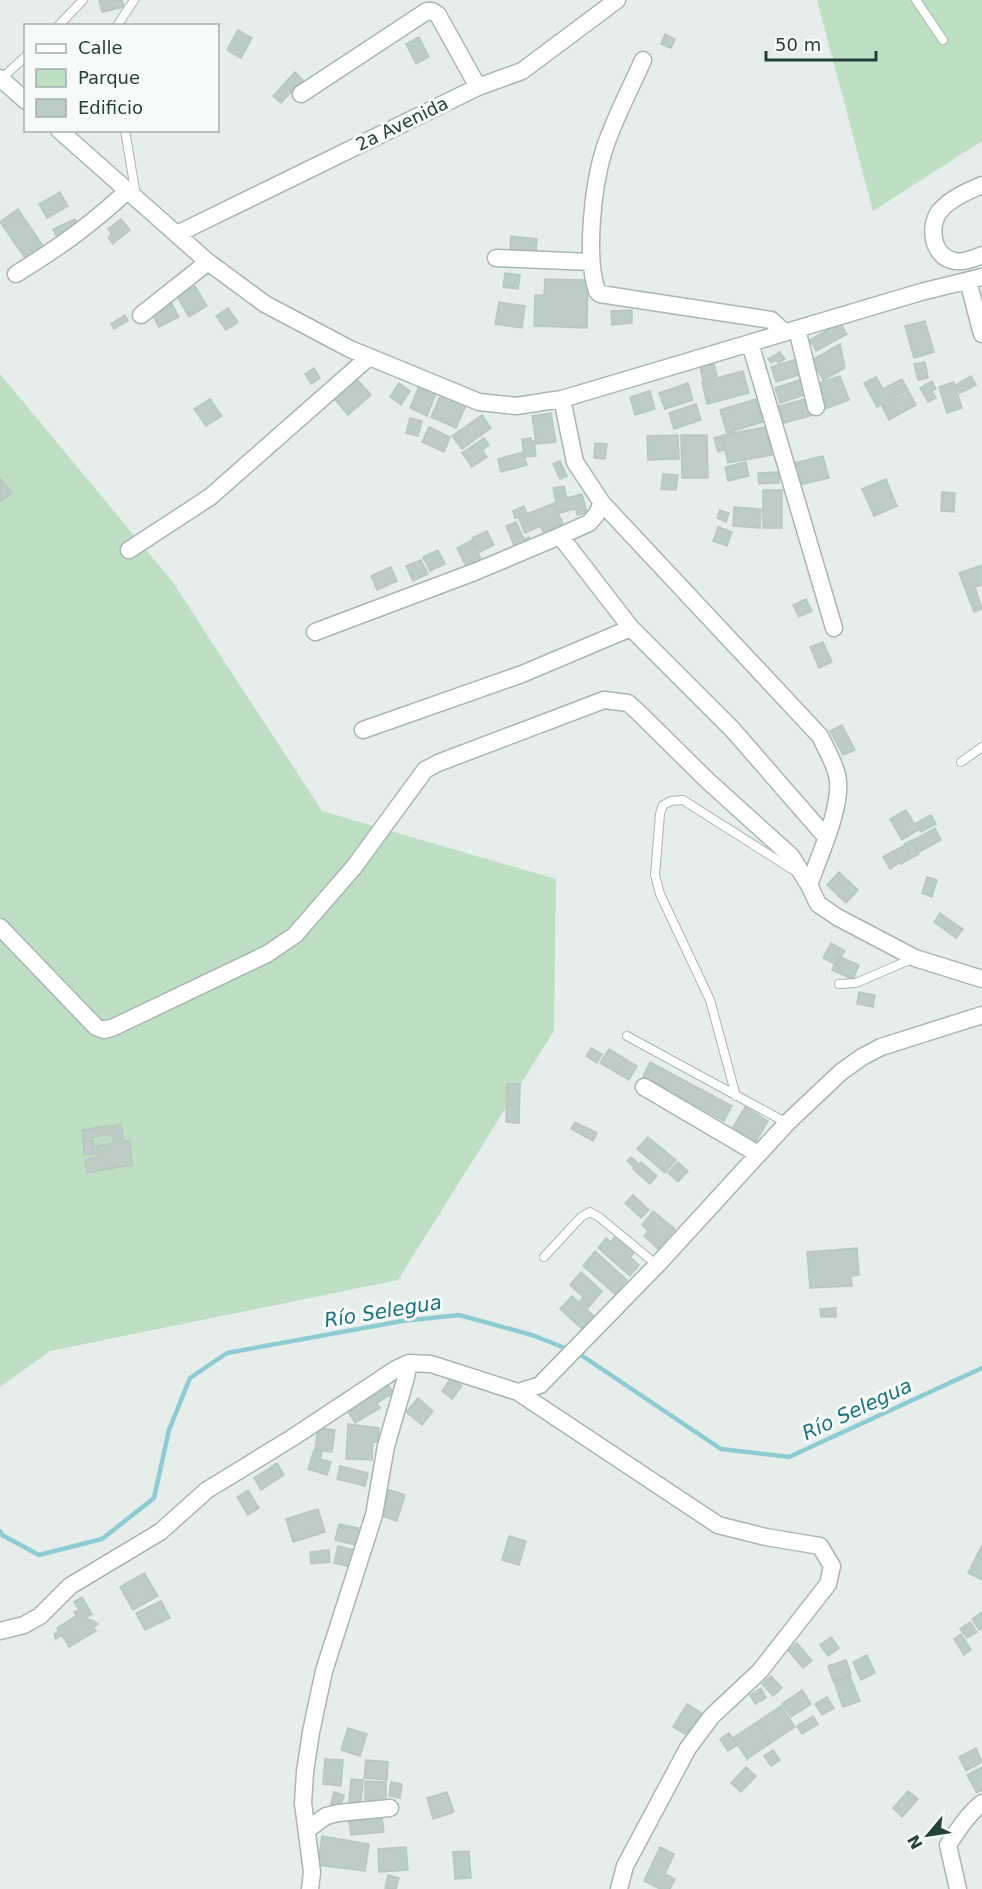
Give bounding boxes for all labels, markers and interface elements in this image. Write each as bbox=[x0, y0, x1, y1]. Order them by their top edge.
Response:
legend bbox=[24, 24, 219, 132]
scale bar bbox=[766, 24, 876, 62]
text: 50 m bbox=[775, 34, 821, 55]
text: Calle bbox=[78, 37, 123, 58]
text: Parque bbox=[78, 67, 140, 88]
street label: 2a Avenida bbox=[352, 92, 451, 155]
text: Edificio bbox=[78, 97, 143, 118]
water label: Río Selegua bbox=[323, 1290, 443, 1332]
water label: Río Selegua bbox=[798, 1373, 916, 1445]
north arrow bbox=[898, 1805, 958, 1865]
text: N bbox=[904, 1832, 927, 1852]

